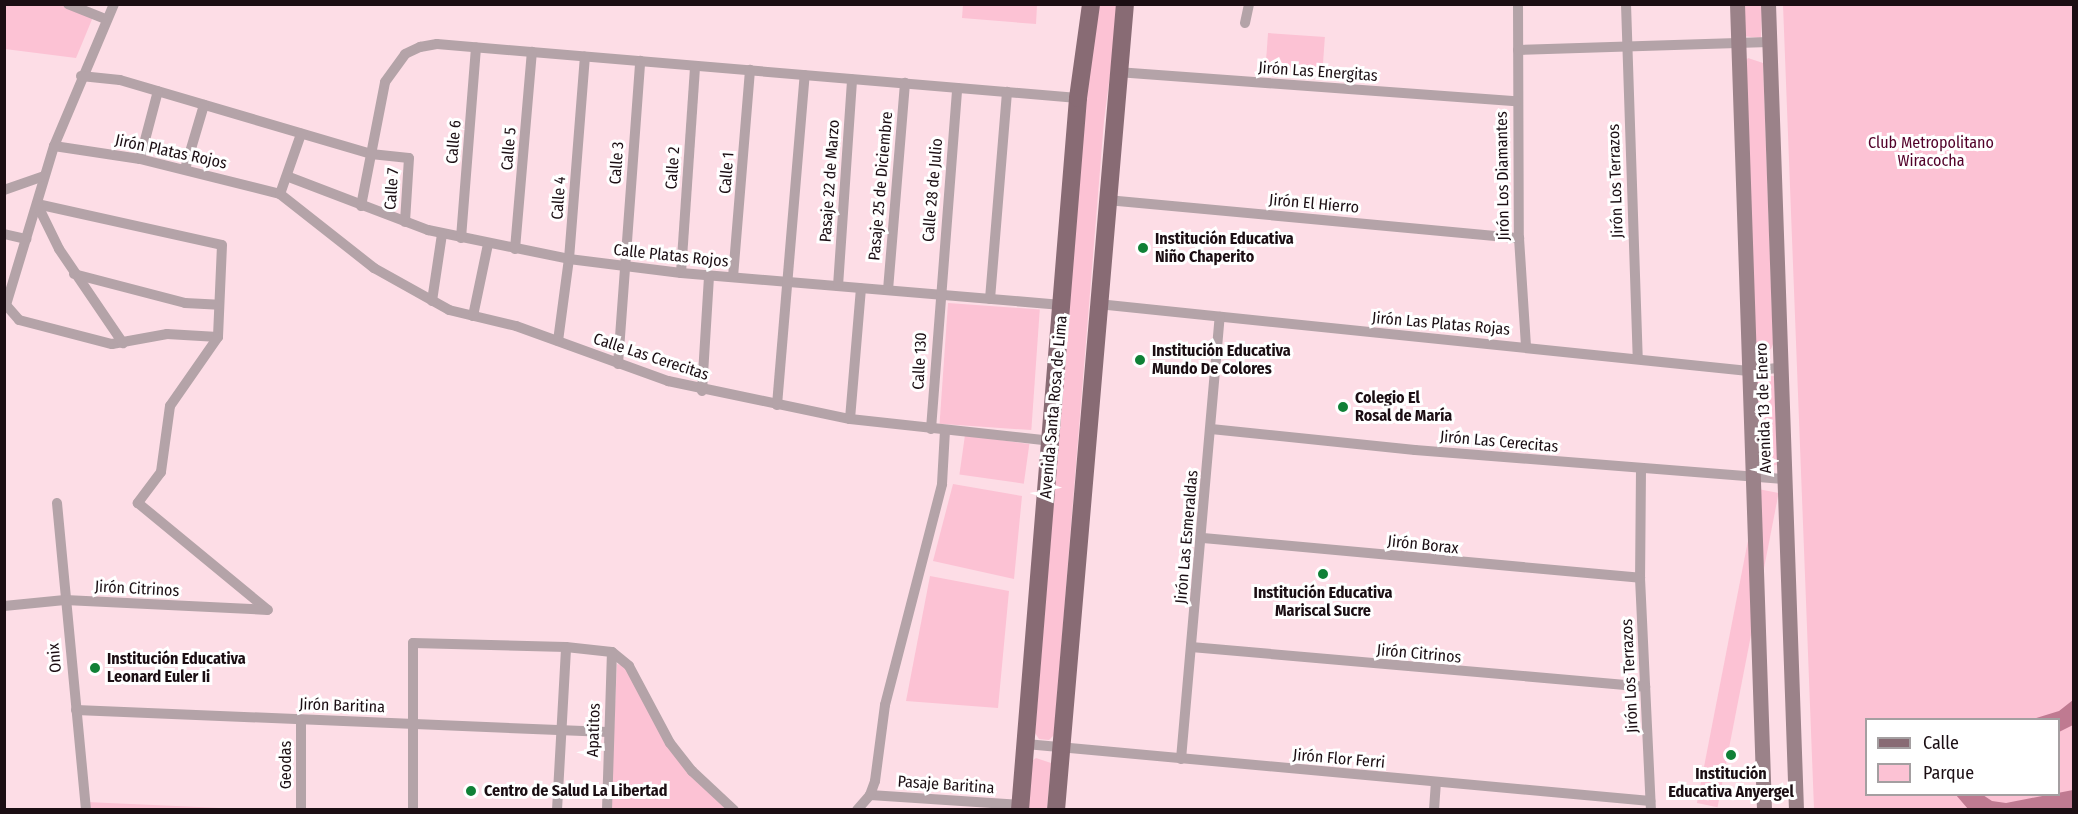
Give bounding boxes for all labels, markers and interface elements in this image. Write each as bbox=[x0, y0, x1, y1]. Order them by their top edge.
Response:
street label: Jirón Las Energitas bbox=[1258, 58, 1378, 86]
street label: Pasaje 25 de Diciembre bbox=[865, 111, 897, 261]
street label: Jirón Los Diamantes bbox=[1492, 111, 1514, 241]
street label: Calle 6 bbox=[443, 119, 465, 165]
street label: Pasaje 22 de Marzo bbox=[816, 119, 844, 243]
street label: Jirón Los Terrazos bbox=[1604, 124, 1628, 238]
street label: Calle 5 bbox=[498, 127, 520, 171]
street label: Jirón Platas Rojos bbox=[113, 131, 229, 173]
park label: Club Metropolitano Wiracocha bbox=[1868, 133, 1994, 171]
street label: Calle 28 de Julio bbox=[919, 137, 947, 243]
street label: Calle 3 bbox=[606, 141, 628, 185]
street label: Calle 2 bbox=[662, 146, 684, 190]
street label: Calle 1 bbox=[716, 151, 738, 195]
street label: Calle 7 bbox=[381, 167, 403, 211]
street label: Calle 4 bbox=[548, 176, 570, 220]
street label: Jirón El Hierro bbox=[1268, 191, 1360, 217]
place label: Institución Educativa Niño Chaperito bbox=[1155, 229, 1294, 267]
street label: Calle Platas Rojos bbox=[613, 240, 729, 272]
marker: Institución Educativa Niño Chaperito bbox=[1136, 241, 1150, 255]
street label: Jirón Las Platas Rojas bbox=[1371, 308, 1511, 340]
street label: Avenida Santa Rosa de Lima bbox=[1036, 315, 1072, 499]
street label: Calle Las Cerecitas bbox=[591, 329, 711, 385]
street label: Calle 130 bbox=[909, 332, 931, 390]
place label: Institución Educativa Mundo De Colores bbox=[1152, 341, 1291, 379]
street label: Avenida 13 de Enero bbox=[1752, 342, 1776, 474]
marker: Institución Educativa Mundo De Colores bbox=[1133, 353, 1147, 367]
place label: Colegio El Rosal de María bbox=[1355, 388, 1452, 426]
marker: Colegio El Rosal de María bbox=[1336, 400, 1350, 414]
street label: Jirón Las Cerecitas bbox=[1439, 427, 1559, 457]
street label: Jirón Las Esmeraldas bbox=[1172, 469, 1202, 605]
street label: Jirón Borax bbox=[1387, 532, 1459, 558]
marker: Institución Educativa Mariscal Sucre bbox=[1316, 567, 1330, 581]
street label: Jirón Citrinos bbox=[94, 577, 180, 601]
place label: Institución Educativa Mariscal Sucre bbox=[1254, 583, 1392, 621]
street label: Jirón Los Terrazos bbox=[1617, 618, 1643, 734]
street label: Jirón Citrinos bbox=[1376, 641, 1462, 667]
street label: Onix bbox=[44, 642, 66, 674]
place label: Institución Educativa Leonard Euler Ii bbox=[107, 649, 246, 687]
marker: Institución Educativa Leonard Euler Ii bbox=[88, 661, 102, 675]
street label: Jirón Baritina bbox=[299, 695, 385, 717]
street label: Apatitos bbox=[583, 703, 605, 757]
legend bbox=[1865, 718, 2060, 796]
text: Calle bbox=[1923, 732, 1959, 754]
street label: Geodas bbox=[276, 741, 296, 789]
street label: Jirón Flor Ferri bbox=[1292, 745, 1386, 773]
marker: Institución Educativa Anyergel bbox=[1724, 748, 1738, 762]
text: Parque bbox=[1923, 762, 1974, 784]
place label: Institución Educativa Anyergel bbox=[1668, 764, 1794, 802]
street label: Pasaje Baritina bbox=[897, 772, 995, 798]
place label: Centro de Salud La Libertad bbox=[484, 781, 667, 801]
marker: Centro de Salud La Libertad bbox=[462, 782, 480, 800]

